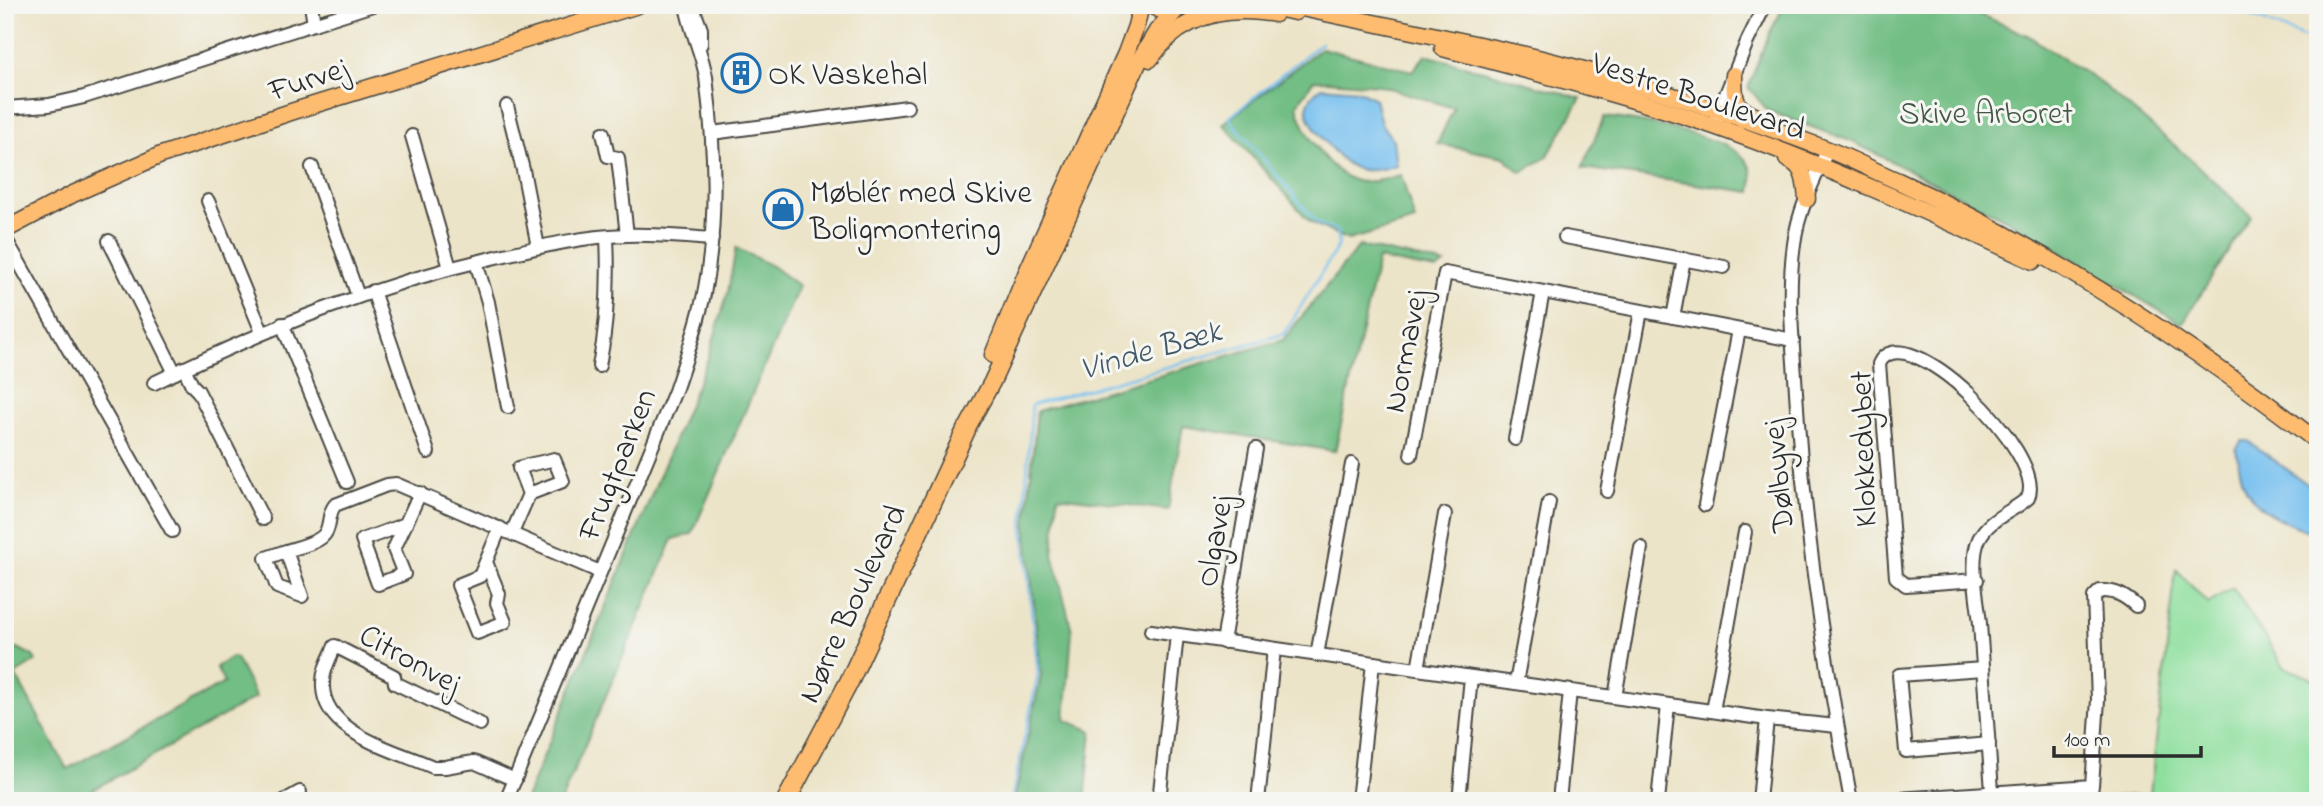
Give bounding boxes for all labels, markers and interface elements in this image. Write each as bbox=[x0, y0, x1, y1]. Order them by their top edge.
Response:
street label: Vestre Boulevard bbox=[1584, 41, 1811, 155]
street label: Furvej bbox=[262, 46, 355, 116]
building icon: OK Vaskehal bbox=[720, 52, 762, 94]
place label: OK Vaskehal bbox=[768, 53, 927, 100]
park label: Skive Arboret bbox=[1899, 92, 2073, 139]
place label: Møblér med Skive Boligmontering bbox=[809, 171, 1032, 255]
shop icon: Møblér med Skive Boligmontering bbox=[762, 188, 804, 230]
street label: Normavej bbox=[1373, 286, 1442, 417]
water label: Vinde Bæk bbox=[1075, 308, 1229, 395]
street label: Klokkedybet bbox=[1839, 370, 1892, 528]
street label: Frugtparken bbox=[567, 382, 671, 549]
street label: Dølbyvej bbox=[1752, 417, 1809, 535]
street label: Olgavej bbox=[1185, 492, 1248, 591]
street label: Nørre Boulevard bbox=[788, 498, 921, 711]
street label: Citronvej bbox=[350, 614, 470, 709]
scale bar bbox=[2054, 715, 2200, 759]
text: 100 m bbox=[2064, 726, 2110, 756]

